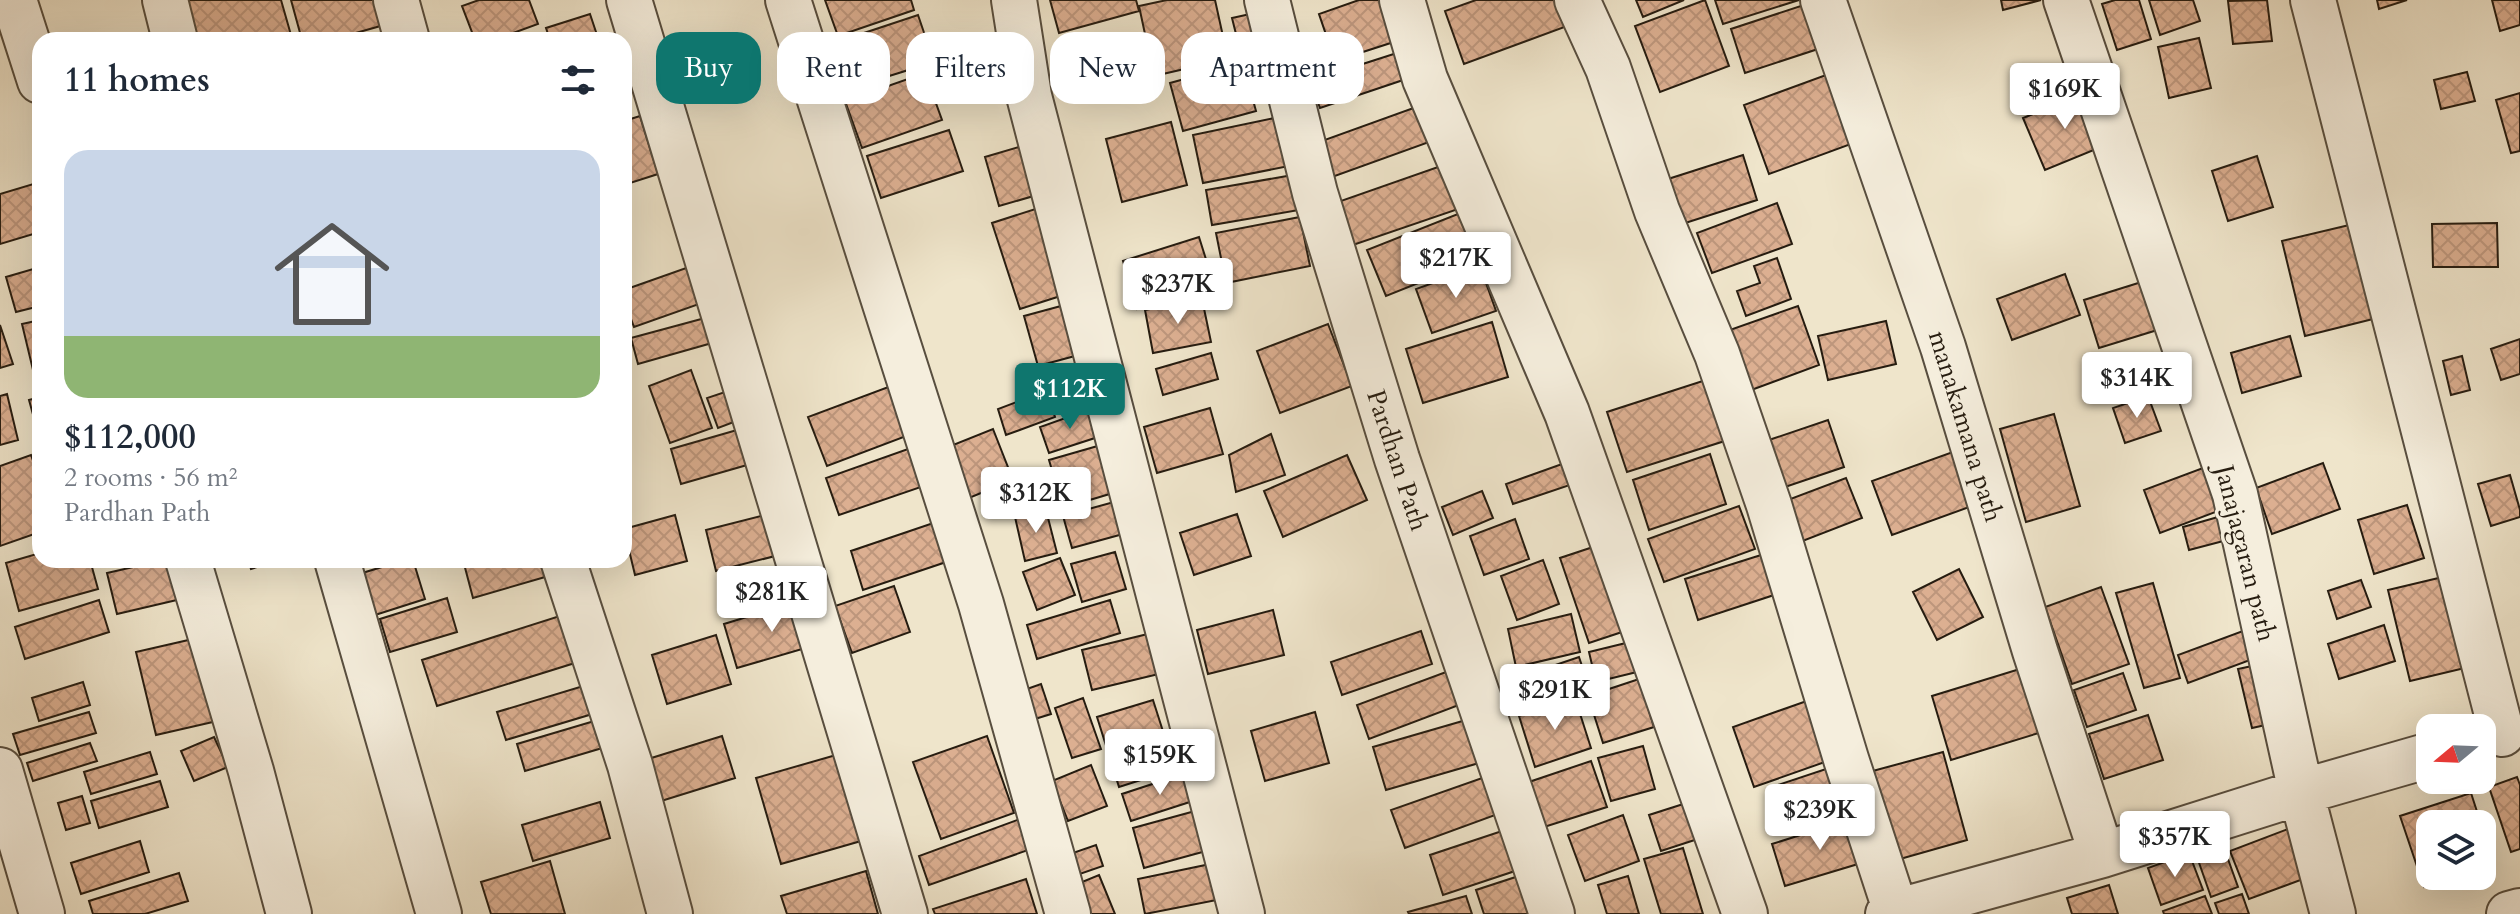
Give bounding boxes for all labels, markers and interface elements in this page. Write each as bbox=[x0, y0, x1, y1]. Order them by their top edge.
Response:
chip: Buy bbox=[656, 32, 761, 104]
chip: Rent bbox=[777, 32, 890, 104]
chip: Filters bbox=[906, 32, 1034, 104]
chip: New bbox=[1050, 32, 1165, 104]
chip: Apartment bbox=[1181, 32, 1364, 104]
text: 11 homes bbox=[64, 57, 210, 103]
icon: filters bbox=[556, 58, 600, 102]
pin: $169K bbox=[2009, 63, 2121, 131]
text: $169K bbox=[2028, 71, 2102, 106]
icon: home bbox=[260, 202, 404, 346]
pin: $217K bbox=[1400, 232, 1512, 300]
text: $217K bbox=[1419, 240, 1493, 275]
pin: $237K bbox=[1122, 258, 1234, 326]
text: $237K bbox=[1141, 266, 1215, 301]
street label: manakamana path bbox=[1920, 326, 2011, 526]
pin: $314K bbox=[2081, 352, 2193, 420]
text: $314K bbox=[2100, 360, 2174, 395]
pin: $112K bbox=[1014, 363, 1126, 431]
text: $112K bbox=[1033, 371, 1107, 406]
street label: Pardhan Path bbox=[1358, 385, 1437, 535]
text: $112,000 bbox=[64, 414, 196, 460]
street label: Janajagaran path bbox=[2206, 457, 2284, 645]
text: 2 rooms · 56 m² bbox=[64, 460, 237, 495]
pin: $312K bbox=[980, 467, 1092, 535]
text: $312K bbox=[999, 475, 1073, 510]
text: Pardhan Path bbox=[64, 495, 210, 530]
pin: $281K bbox=[716, 566, 828, 634]
text: $281K bbox=[735, 574, 809, 609]
pin: $291K bbox=[1499, 664, 1611, 732]
text: $291K bbox=[1518, 672, 1592, 707]
north arrow bbox=[2416, 714, 2496, 794]
map controls bbox=[2416, 714, 2496, 890]
pin: $159K bbox=[1104, 729, 1216, 797]
text: $159K bbox=[1123, 737, 1197, 772]
pin: $239K bbox=[1764, 784, 1876, 852]
text: $239K bbox=[1783, 792, 1857, 827]
button: layers bbox=[2416, 810, 2496, 890]
pin: $357K bbox=[2119, 811, 2231, 879]
text: $357K bbox=[2138, 819, 2212, 854]

